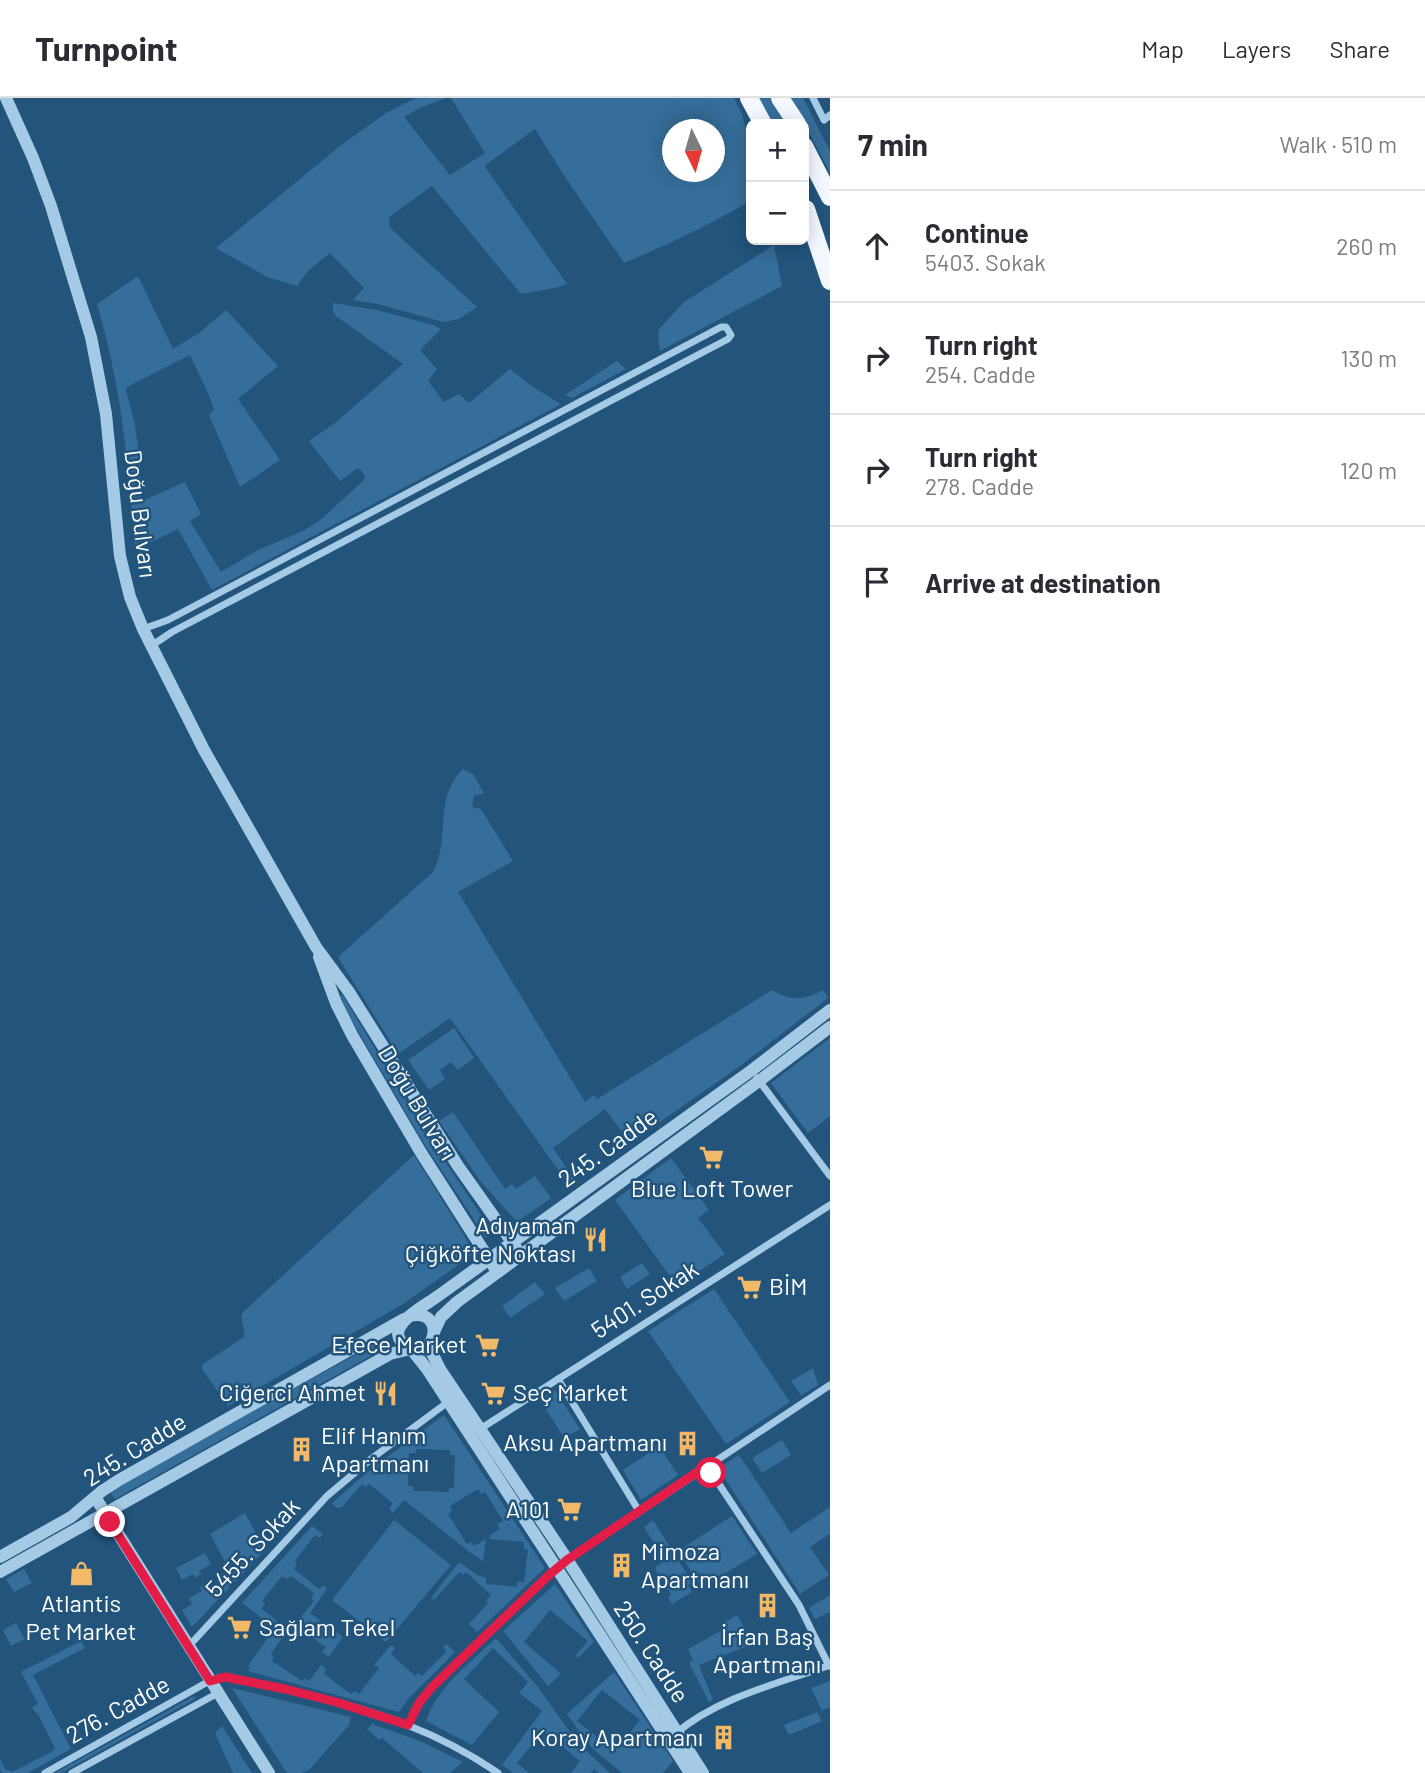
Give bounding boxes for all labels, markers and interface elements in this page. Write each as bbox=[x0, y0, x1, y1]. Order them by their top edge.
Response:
text: Turnpoint bbox=[35, 28, 177, 68]
text: Map bbox=[1141, 34, 1184, 63]
text: Layers bbox=[1222, 34, 1291, 63]
text: Share bbox=[1329, 34, 1390, 63]
north arrow bbox=[662, 119, 725, 182]
map controls bbox=[746, 119, 809, 245]
button: + bbox=[746, 119, 809, 182]
text: 7 min bbox=[858, 126, 928, 162]
text: Walk · 510 m bbox=[1279, 130, 1397, 158]
button: − bbox=[746, 182, 809, 245]
text: Continue bbox=[925, 217, 1029, 248]
icon: ahead bbox=[858, 227, 896, 265]
text: 260 m bbox=[1336, 232, 1397, 260]
text: 5403. Sokak bbox=[925, 248, 1046, 276]
text: Turn right bbox=[925, 329, 1038, 360]
icon: right bbox=[858, 339, 896, 377]
text: 130 m bbox=[1340, 344, 1397, 372]
text: 254. Cadde bbox=[925, 360, 1036, 388]
text: Turn right bbox=[925, 441, 1038, 472]
street label: Doğu Bulvarı bbox=[119, 448, 164, 579]
icon: right bbox=[858, 451, 896, 489]
text: 120 m bbox=[1340, 456, 1397, 484]
text: 278. Cadde bbox=[925, 472, 1034, 500]
icon: arrive bbox=[858, 563, 896, 601]
text: Arrive at destination bbox=[925, 567, 1161, 598]
street label: Doğu Bulvarı bbox=[373, 1040, 464, 1165]
street label: 245. Cadde bbox=[552, 1101, 662, 1192]
supermarket icon: Blue Loft Tower bbox=[698, 1144, 726, 1172]
place label: Blue Loft Tower bbox=[631, 1173, 794, 1202]
place label: Adıyaman Çiğköfte Noktası bbox=[405, 1210, 576, 1267]
restaurant icon: Adıyaman Çiğköfte Noktası bbox=[582, 1226, 610, 1254]
street label: 5401. Sokak bbox=[585, 1253, 703, 1344]
place label: BİM bbox=[769, 1271, 807, 1300]
supermarket icon: BİM bbox=[735, 1273, 763, 1301]
place label: Efece Market bbox=[331, 1329, 467, 1358]
supermarket icon: Efece Market bbox=[473, 1331, 501, 1359]
place label: Ciğerci Ahmet bbox=[219, 1377, 366, 1406]
place label: Seç Market bbox=[513, 1377, 628, 1406]
restaurant icon: Ciğerci Ahmet bbox=[372, 1379, 400, 1407]
supermarket icon: Seç Market bbox=[479, 1379, 507, 1407]
street label: 245. Cadde bbox=[78, 1406, 191, 1492]
place label: Elif Hanım Apartmanı bbox=[321, 1420, 429, 1477]
place label: Aksu Apartmanı bbox=[503, 1427, 667, 1456]
building icon: Aksu Apartmanı bbox=[673, 1429, 701, 1457]
building icon: Elif Hanım Apartmanı bbox=[287, 1436, 315, 1464]
route start bbox=[695, 1457, 726, 1488]
street label: 5455. Sokak bbox=[199, 1491, 305, 1603]
place label: A101 bbox=[506, 1494, 550, 1523]
supermarket icon: A101 bbox=[556, 1496, 584, 1524]
route end bbox=[94, 1506, 125, 1537]
place label: Mimoza Apartmanı bbox=[641, 1536, 749, 1593]
building icon: Mimoza Apartmanı bbox=[607, 1552, 635, 1580]
shop icon: Atlantis Pet Market bbox=[67, 1559, 95, 1587]
place label: Atlantis Pet Market bbox=[25, 1588, 137, 1645]
building icon: İrfan Baş Apartmanı bbox=[753, 1592, 781, 1620]
street label: 250. Cadde bbox=[609, 1595, 696, 1708]
place label: Sağlam Tekel bbox=[259, 1612, 395, 1641]
supermarket icon: Sağlam Tekel bbox=[225, 1614, 253, 1642]
place label: İrfan Baş Apartmanı bbox=[713, 1621, 821, 1678]
street label: 276. Cadde bbox=[61, 1668, 174, 1749]
place label: Koray Apartmanı bbox=[531, 1722, 703, 1751]
building icon: Koray Apartmanı bbox=[709, 1724, 737, 1752]

